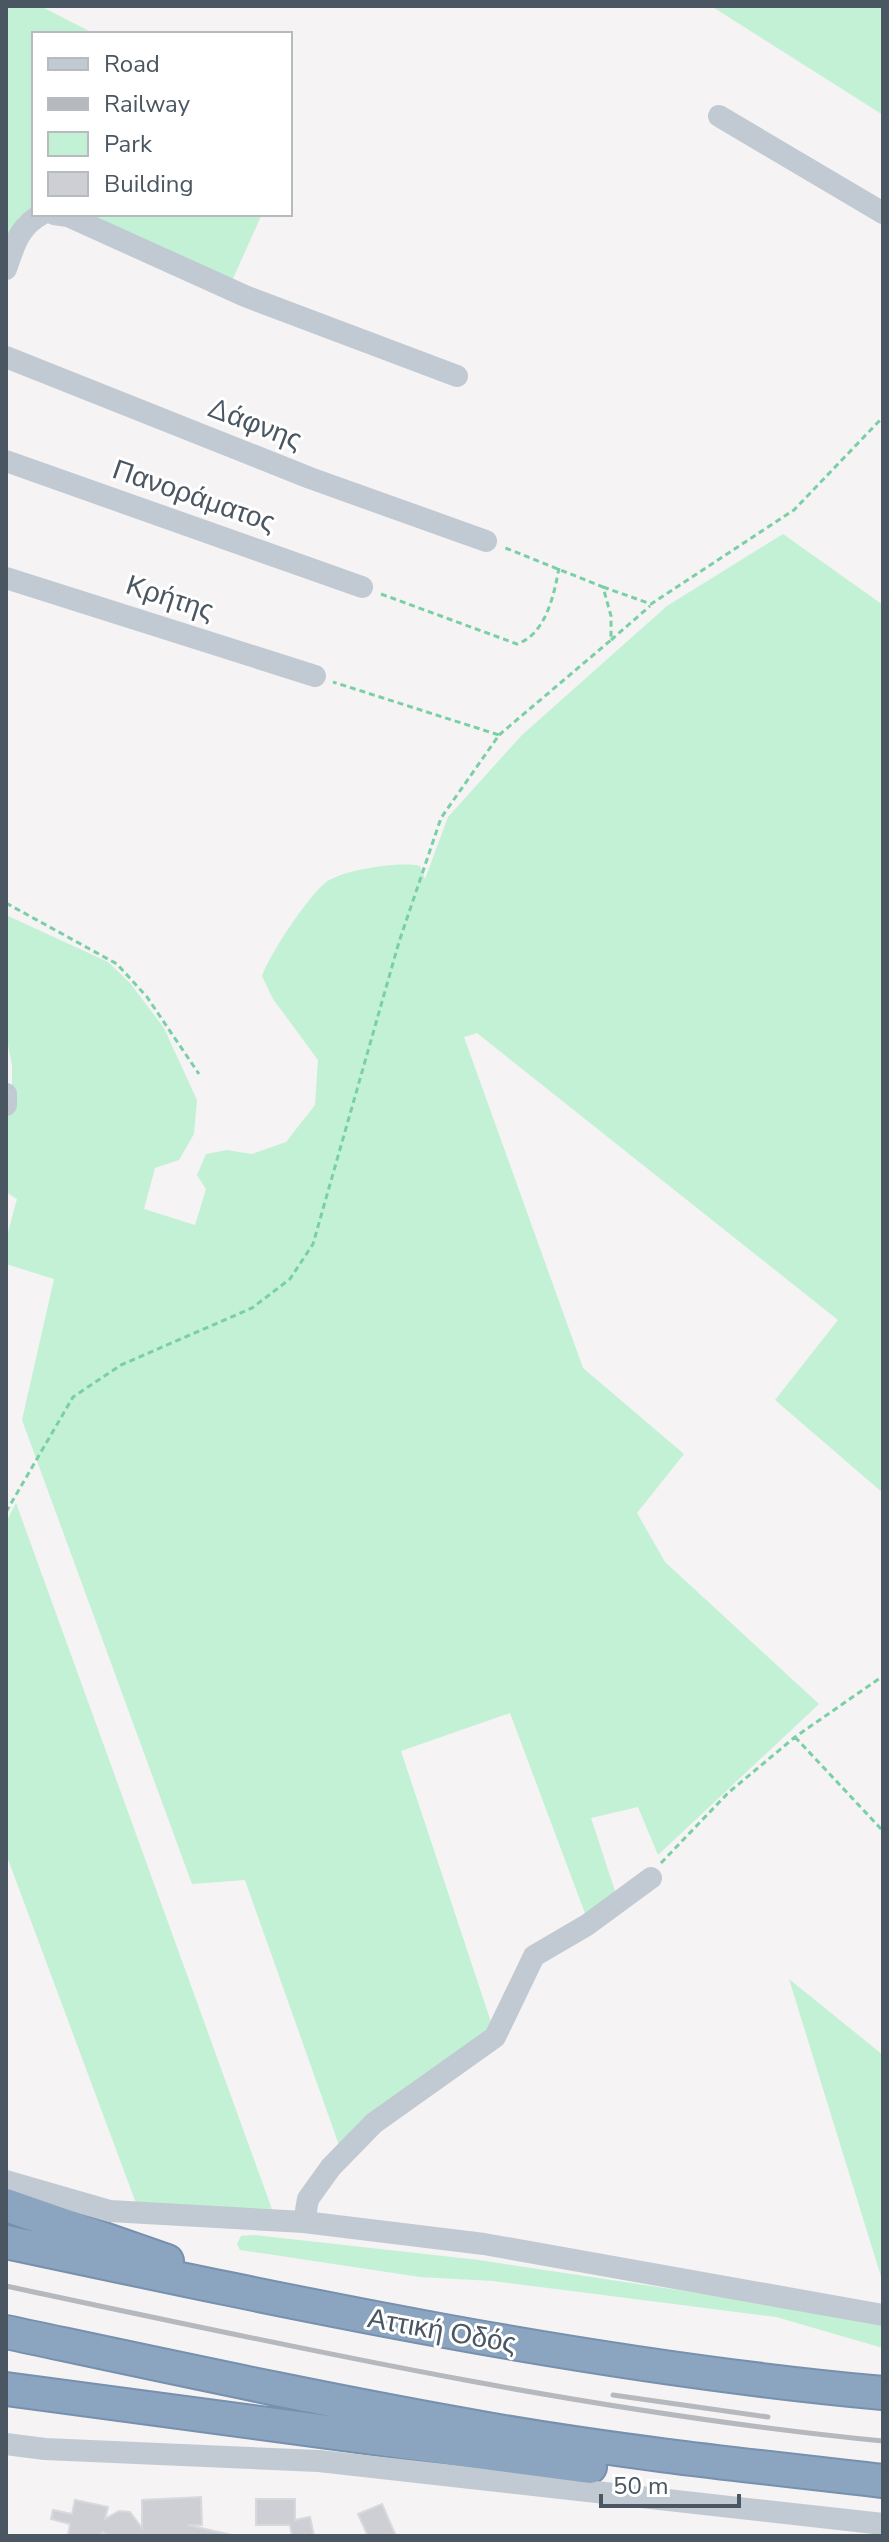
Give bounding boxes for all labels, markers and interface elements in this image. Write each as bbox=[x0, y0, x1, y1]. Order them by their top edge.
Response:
legend bbox=[32, 32, 292, 216]
text: Road bbox=[104, 48, 160, 80]
text: Railway bbox=[104, 88, 191, 120]
text: Park bbox=[104, 128, 153, 160]
text: Building bbox=[104, 168, 194, 200]
street label: Δάφνης bbox=[203, 389, 307, 459]
street label: Πανοράματος bbox=[108, 450, 280, 542]
street label: Κρήτης bbox=[121, 566, 219, 630]
street label: Αττική Οδός bbox=[365, 2299, 519, 2363]
scale bar bbox=[601, 2458, 739, 2508]
text: 50 m bbox=[613, 2470, 669, 2502]

